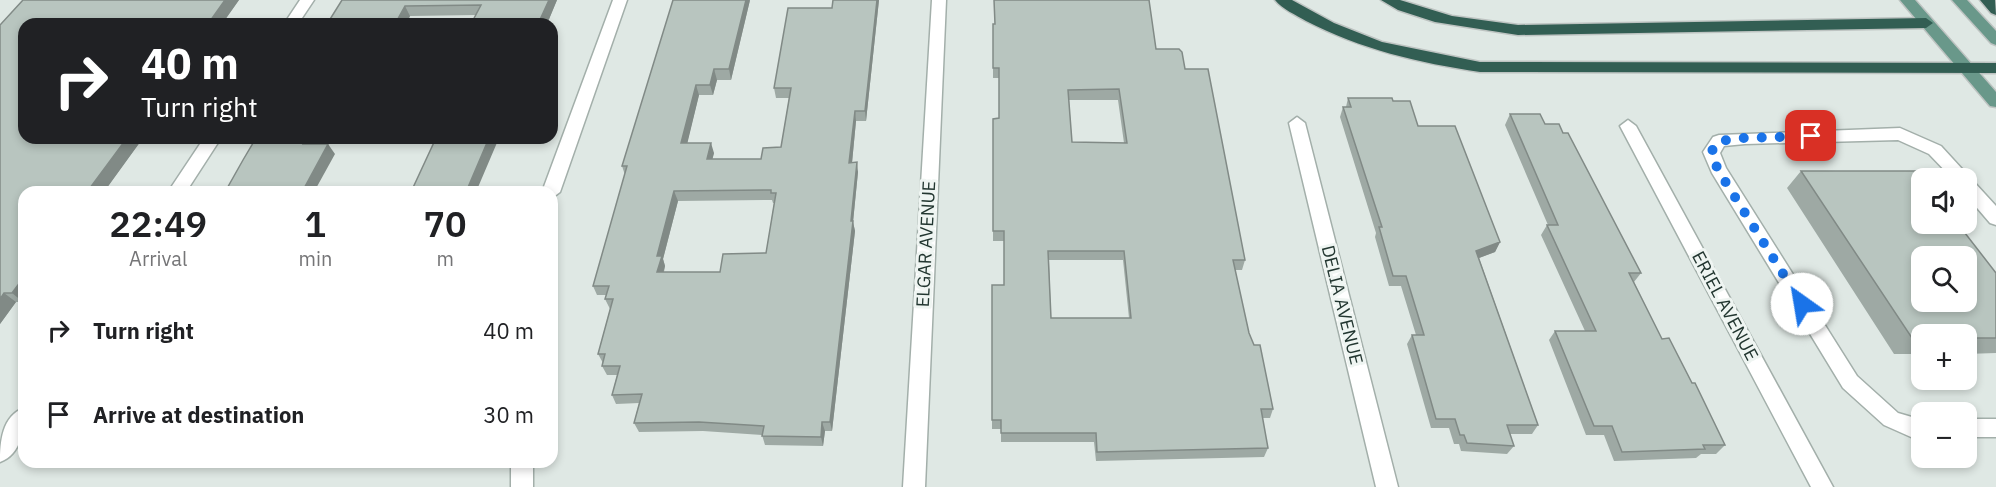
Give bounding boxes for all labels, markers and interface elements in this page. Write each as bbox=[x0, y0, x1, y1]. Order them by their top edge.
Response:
text: 40 m bbox=[141, 36, 239, 91]
icon: right bbox=[42, 42, 120, 120]
text: Turn right bbox=[141, 89, 258, 124]
pin bbox=[1785, 110, 1836, 161]
icon: arrive bbox=[1794, 119, 1827, 152]
map controls bbox=[1911, 168, 1977, 468]
button: sound bbox=[1911, 168, 1977, 234]
street label: ELGAR AVENUE bbox=[911, 180, 940, 308]
text: 22:49 bbox=[109, 200, 207, 247]
text: 1 bbox=[305, 200, 326, 247]
text: 70 bbox=[424, 200, 467, 247]
street label: DELIA AVENUE bbox=[1317, 243, 1368, 367]
text: Arrival bbox=[129, 245, 187, 272]
text: min bbox=[298, 245, 332, 272]
text: m bbox=[436, 245, 454, 272]
button: search bbox=[1911, 246, 1977, 312]
street label: ERIEL AVENUE bbox=[1687, 247, 1764, 364]
position arrow bbox=[1770, 272, 1834, 336]
icon: right bbox=[42, 314, 75, 347]
text: Turn right bbox=[93, 316, 194, 345]
text: 40 m bbox=[483, 316, 534, 345]
button: + bbox=[1911, 324, 1977, 390]
icon: arrive bbox=[42, 398, 75, 431]
text: Arrive at destination bbox=[93, 400, 304, 429]
text: 30 m bbox=[483, 400, 534, 429]
button: − bbox=[1911, 402, 1977, 468]

